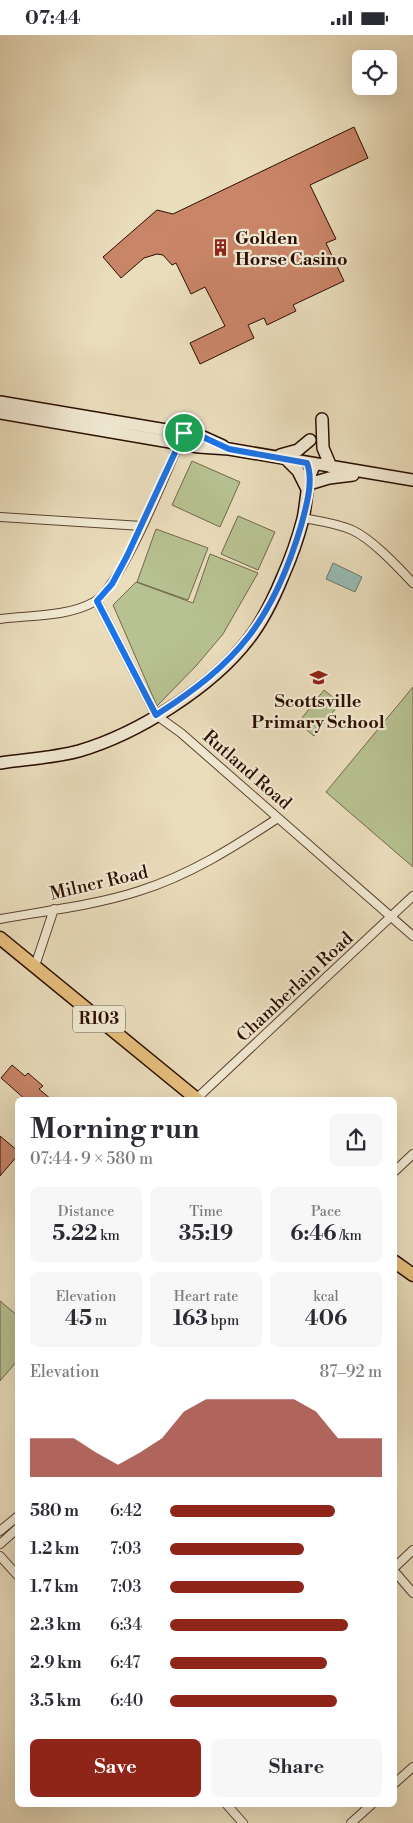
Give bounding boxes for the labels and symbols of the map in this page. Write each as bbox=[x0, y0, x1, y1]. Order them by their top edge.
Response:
place label: Golden Horse Casino bbox=[235, 227, 348, 271]
building icon: Golden Horse Casino bbox=[211, 238, 231, 258]
pin bbox=[163, 412, 205, 454]
school or university icon: Scottsville Primary School bbox=[308, 668, 328, 688]
place label: Scottsville Primary School bbox=[251, 690, 385, 734]
street label: Rutland Road bbox=[198, 725, 297, 815]
street label: Milner Road bbox=[48, 860, 151, 905]
street label: Chamberlain Road bbox=[232, 926, 359, 1047]
road number: R103 bbox=[73, 1006, 125, 1033]

